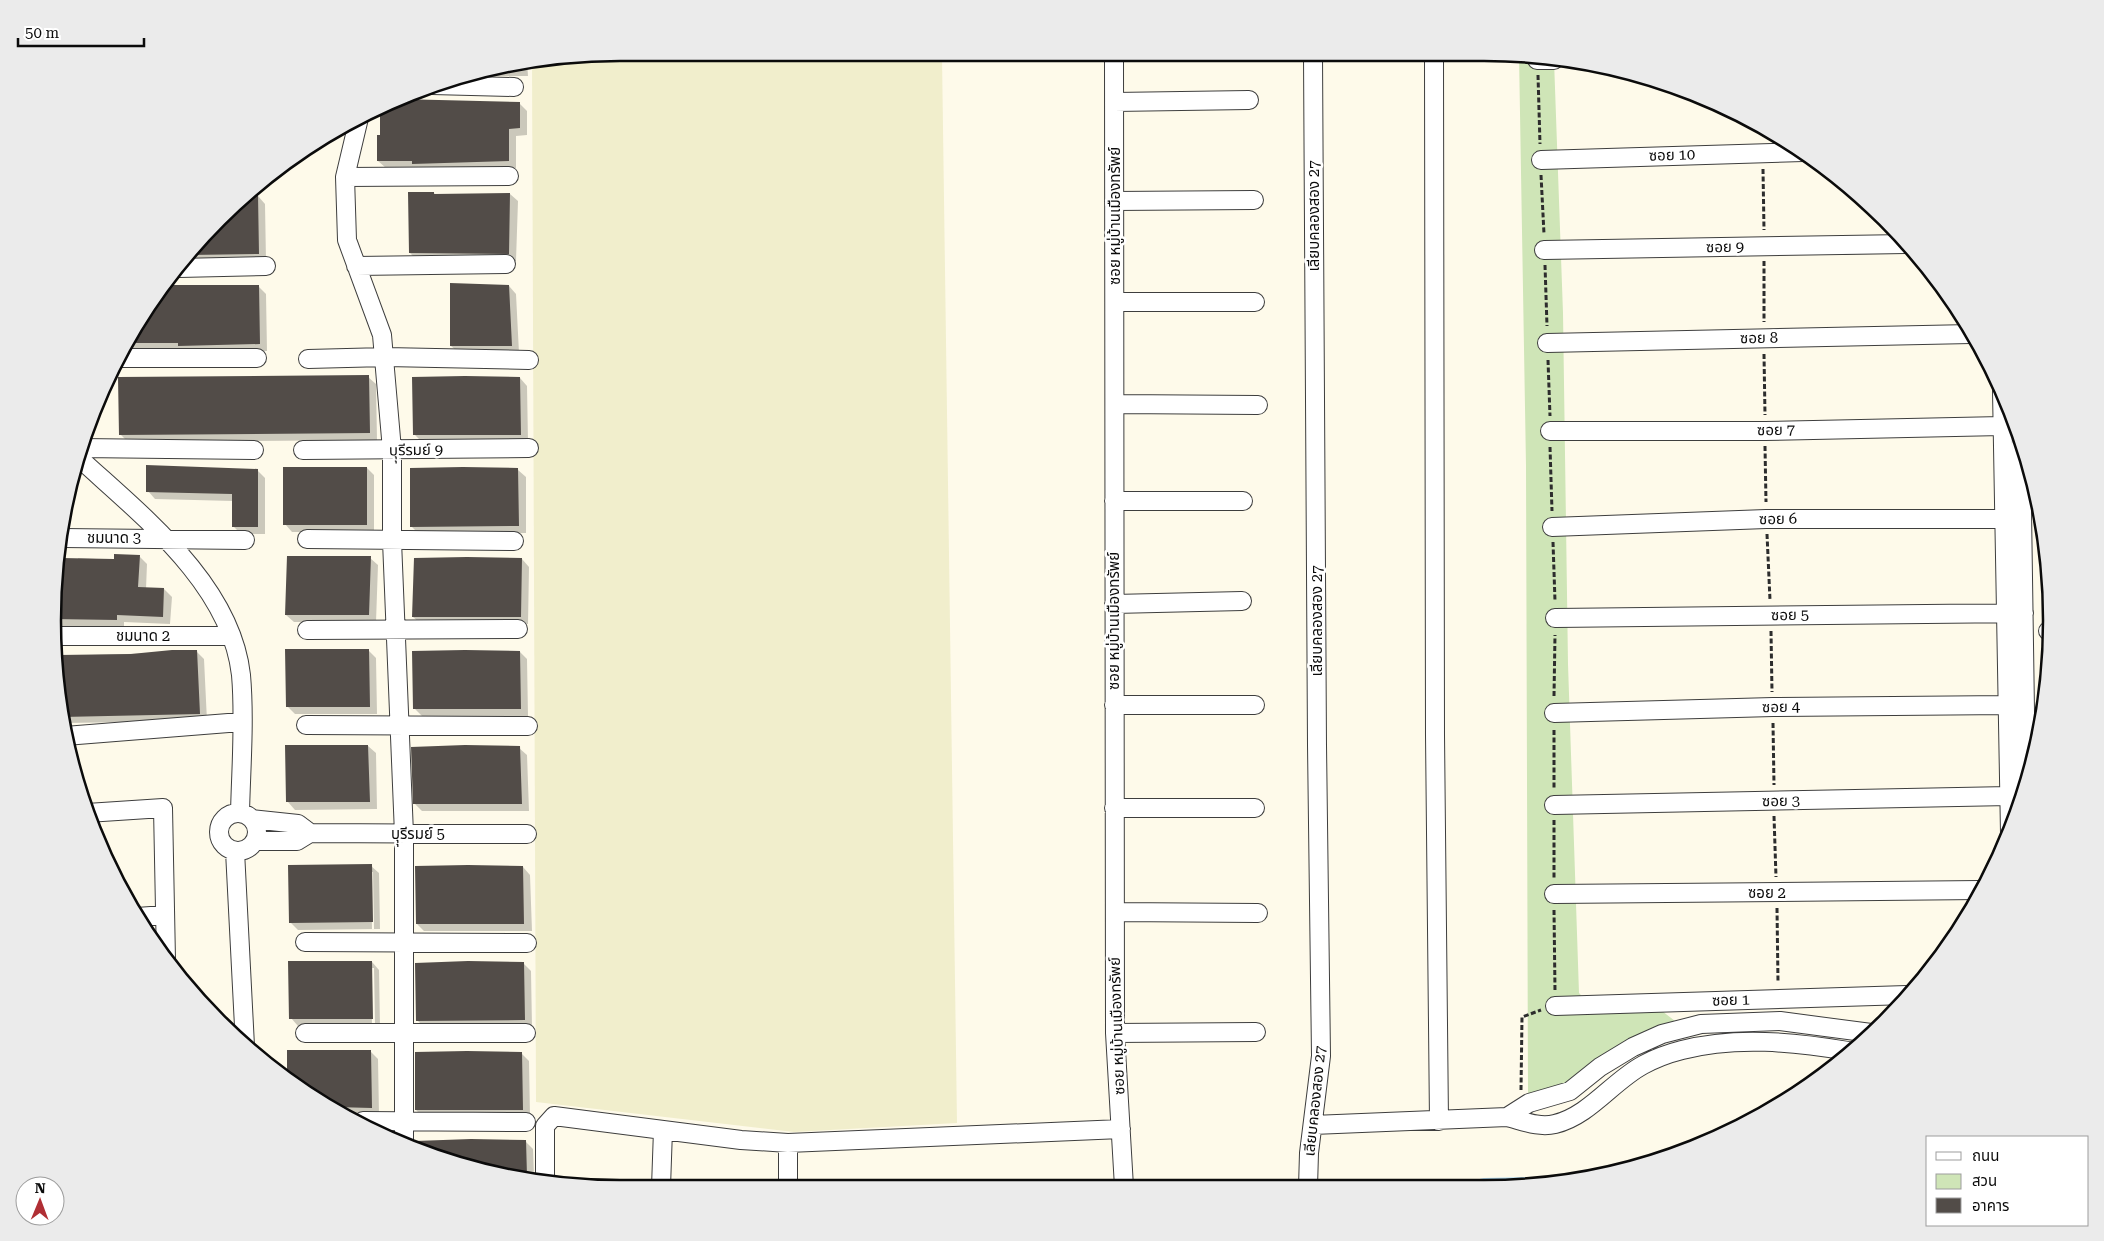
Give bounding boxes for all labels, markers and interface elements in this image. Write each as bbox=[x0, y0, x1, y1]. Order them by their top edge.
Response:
scale bar bbox=[18, 15, 144, 47]
text: 50 m bbox=[25, 24, 60, 42]
street label: ซอย 10 bbox=[1648, 145, 1696, 165]
street label: ซอย หมู่บ้านเมืองทรัพย์ bbox=[1106, 147, 1124, 285]
street label: เลียบคลองสอง 27 bbox=[1305, 160, 1323, 272]
street label: ซอย 9 bbox=[1706, 238, 1744, 256]
street label: ซอย 8 bbox=[1740, 329, 1778, 347]
street label: ซอย 7 bbox=[1757, 421, 1795, 439]
street label: บุุรีรมย์ 9 bbox=[389, 441, 443, 464]
street label: ซอย 6 bbox=[1759, 510, 1797, 528]
street label: ชมนาด 3 bbox=[87, 529, 141, 547]
street label: ซอย หมู่บ้านเมืองทรัพย์ bbox=[1105, 552, 1123, 690]
street label: เลียบคลองสอง 27 bbox=[1308, 565, 1326, 677]
street label: ซอย 5 bbox=[1771, 606, 1809, 624]
street label: ชมนาด 2 bbox=[116, 627, 170, 645]
street label: ซอย 4 bbox=[1762, 698, 1801, 716]
street label: ซอย 3 bbox=[1762, 792, 1800, 810]
street label: บุุรีรมย์ 5 bbox=[391, 825, 445, 847]
street label: ซอย 2 bbox=[1748, 884, 1786, 902]
street label: ซอย หมู่บ้านเมืองทรัพย์ bbox=[1106, 957, 1128, 1095]
street label: ซอย 1 bbox=[1712, 990, 1750, 1010]
street label: เลียบคลองสอง 27 bbox=[1300, 1045, 1330, 1157]
legend bbox=[1926, 1136, 2089, 1226]
text: ถนน bbox=[1972, 1147, 1999, 1165]
text: สวน bbox=[1972, 1172, 1997, 1190]
north arrow bbox=[15, 1176, 65, 1226]
text: N bbox=[35, 1180, 46, 1196]
text: อาคาร bbox=[1972, 1197, 2009, 1215]

